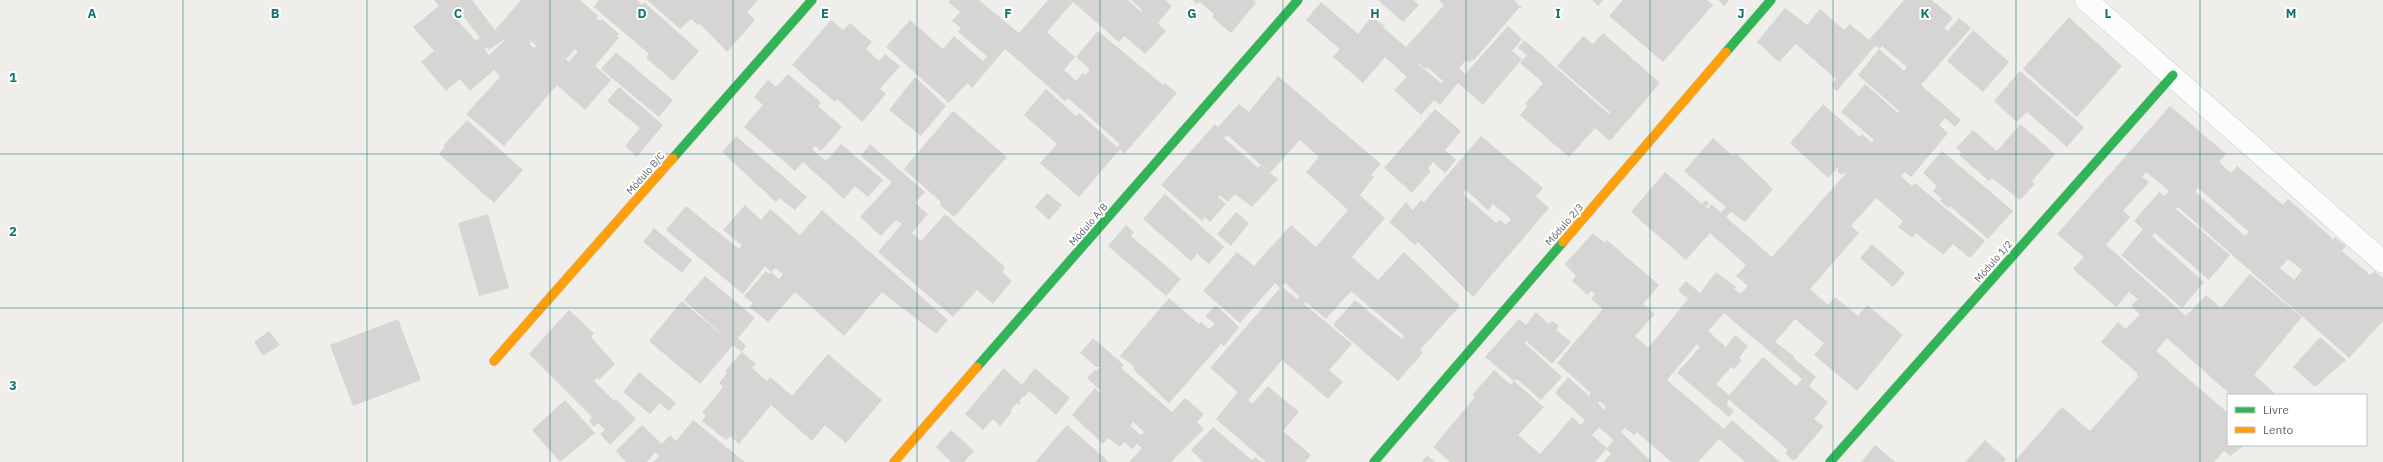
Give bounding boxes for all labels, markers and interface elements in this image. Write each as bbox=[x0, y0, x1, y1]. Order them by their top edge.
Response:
text: A bbox=[88, 5, 97, 22]
text: B bbox=[271, 5, 280, 22]
text: C bbox=[454, 5, 463, 22]
text: D bbox=[637, 5, 647, 22]
text: E bbox=[821, 5, 829, 22]
text: F bbox=[1004, 5, 1012, 22]
text: G bbox=[1187, 5, 1197, 22]
text: H bbox=[1370, 5, 1380, 22]
text: I bbox=[1555, 5, 1561, 22]
text: J bbox=[1737, 5, 1745, 22]
text: K bbox=[1920, 5, 1930, 22]
text: L bbox=[2105, 5, 2112, 22]
text: M bbox=[2286, 5, 2296, 22]
text: 1 bbox=[9, 69, 17, 86]
street label: Módulo B/C bbox=[623, 149, 667, 197]
street label: Módulo A/B bbox=[1066, 200, 1111, 248]
street label: Módulo 2/3 bbox=[1543, 201, 1586, 248]
text: 2 bbox=[9, 223, 17, 240]
street label: Módulo 1/2 bbox=[1972, 238, 2015, 285]
text: 3 bbox=[9, 377, 17, 394]
legend bbox=[2227, 394, 2367, 446]
text: Livre bbox=[2263, 402, 2289, 417]
text: Lento bbox=[2263, 422, 2293, 437]

